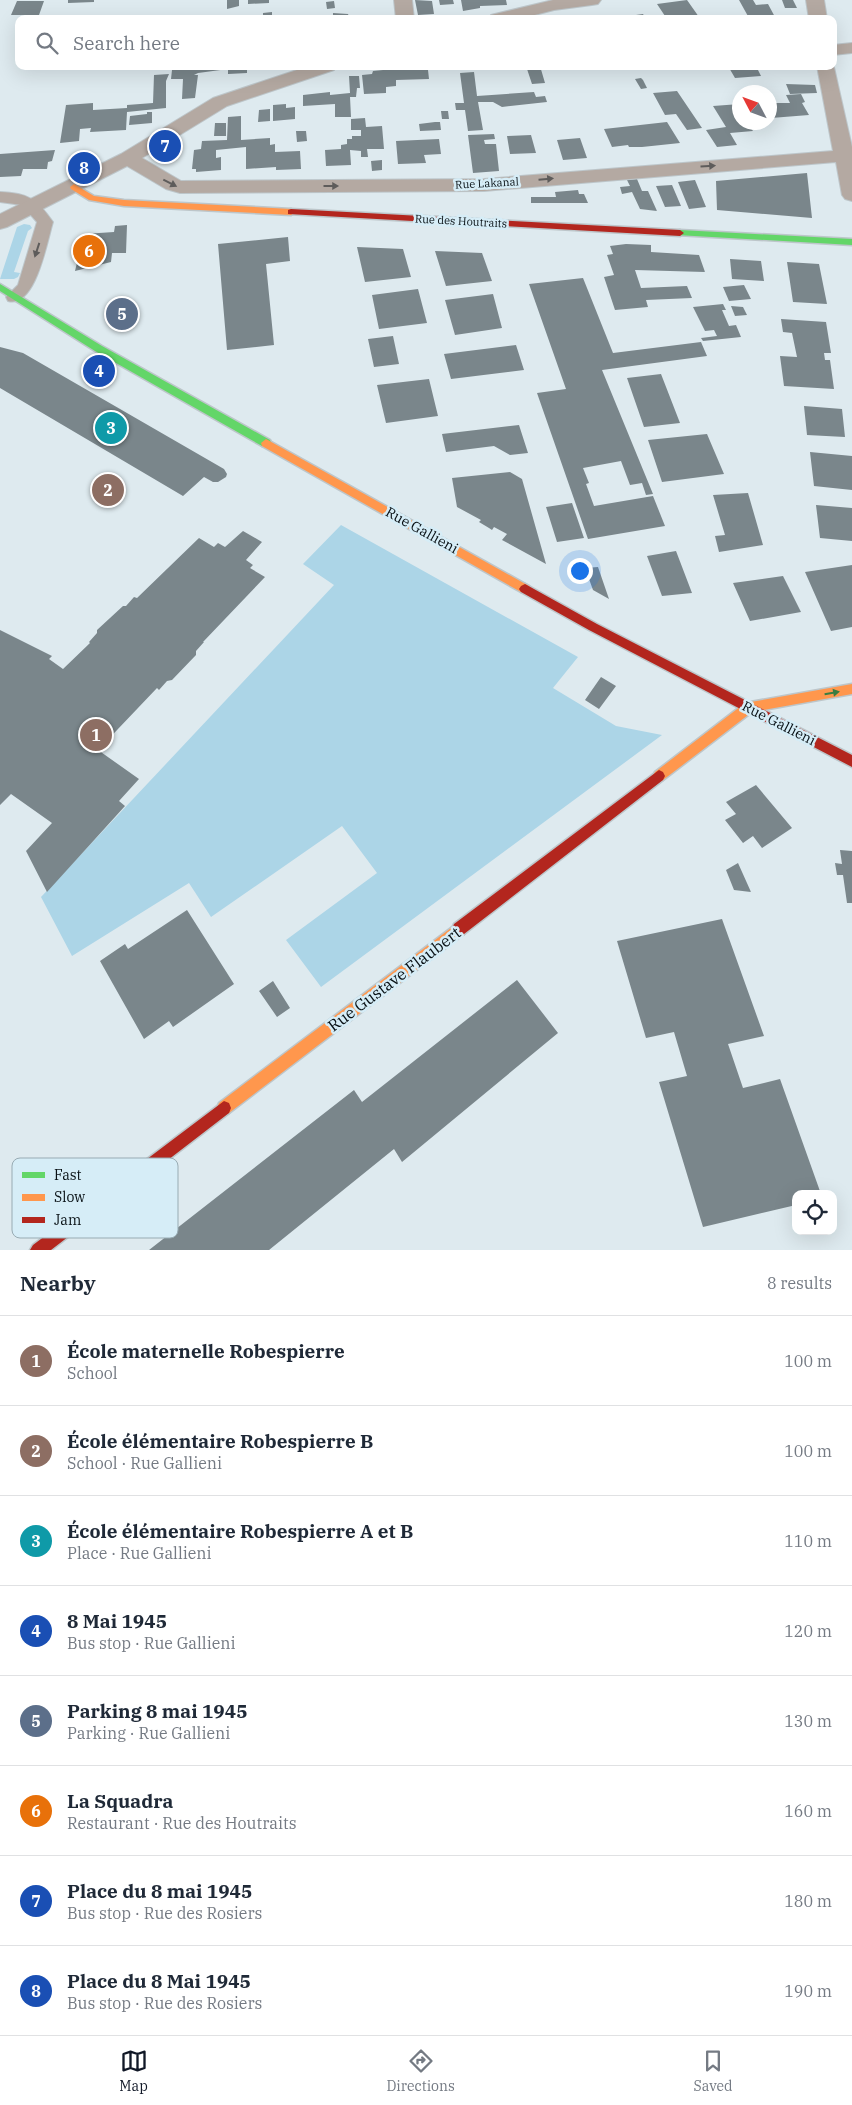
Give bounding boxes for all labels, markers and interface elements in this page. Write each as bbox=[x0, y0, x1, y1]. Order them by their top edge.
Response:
search box bbox=[15, 15, 837, 70]
icon: search bbox=[33, 29, 61, 57]
text: Search here bbox=[73, 31, 180, 55]
north arrow bbox=[732, 85, 777, 130]
pin: 7 bbox=[149, 127, 181, 165]
pin: 8 bbox=[68, 149, 100, 187]
one-way arrow bbox=[700, 162, 716, 170]
street label: Rue Lakanal bbox=[455, 174, 519, 192]
one-way arrow bbox=[538, 175, 554, 183]
one-way arrow bbox=[162, 178, 177, 187]
one-way arrow bbox=[323, 182, 339, 190]
street label: Rue des Houtraits bbox=[415, 212, 507, 230]
pin: 6 bbox=[73, 232, 105, 270]
one-way arrow bbox=[32, 242, 40, 257]
pin: 5 bbox=[106, 295, 138, 333]
pin: 4 bbox=[83, 352, 115, 390]
pin: 3 bbox=[95, 409, 127, 447]
pin: 2 bbox=[92, 471, 124, 509]
street label: Rue Gallieni bbox=[383, 503, 461, 557]
your location bbox=[567, 558, 593, 584]
one-way arrow bbox=[824, 689, 840, 697]
street label: Rue Gallieni bbox=[739, 697, 819, 749]
pin: 1 bbox=[80, 716, 112, 754]
street label: Rue Gustave Flaubert bbox=[324, 922, 465, 1036]
legend bbox=[12, 1158, 178, 1238]
text: Fast bbox=[54, 1166, 82, 1184]
text: Slow bbox=[54, 1188, 85, 1206]
map controls bbox=[792, 1190, 837, 1235]
button: locate bbox=[792, 1190, 837, 1235]
text: Jam bbox=[54, 1211, 81, 1229]
text: Nearby bbox=[20, 1269, 96, 1297]
text: 8 results bbox=[767, 1273, 832, 1293]
text: École maternelle Robespierre bbox=[67, 1339, 345, 1363]
text: 1 bbox=[31, 1351, 41, 1371]
text: 100 m bbox=[784, 1351, 832, 1371]
text: School bbox=[67, 1363, 118, 1383]
text: École élémentaire Robespierre B bbox=[67, 1429, 373, 1453]
text: 2 bbox=[31, 1441, 41, 1461]
text: 100 m bbox=[784, 1441, 832, 1461]
text: School · Rue Gallieni bbox=[67, 1453, 222, 1473]
text: École élémentaire Robespierre A et B bbox=[67, 1519, 413, 1543]
text: 3 bbox=[31, 1531, 41, 1551]
text: 110 m bbox=[784, 1531, 832, 1551]
text: Place · Rue Gallieni bbox=[67, 1543, 212, 1563]
text: 8 Mai 1945 bbox=[67, 1609, 167, 1633]
text: 4 bbox=[31, 1621, 41, 1641]
text: 120 m bbox=[784, 1621, 832, 1641]
text: Bus stop · Rue Gallieni bbox=[67, 1633, 236, 1653]
text: Parking 8 mai 1945 bbox=[67, 1699, 248, 1723]
text: 5 bbox=[31, 1711, 41, 1731]
text: 130 m bbox=[784, 1711, 832, 1731]
text: Parking · Rue Gallieni bbox=[67, 1723, 230, 1743]
text: La Squadra bbox=[67, 1789, 173, 1813]
text: 6 bbox=[31, 1801, 41, 1821]
text: 160 m bbox=[784, 1801, 832, 1821]
text: Restaurant · Rue des Houtraits bbox=[67, 1813, 296, 1833]
text: Place du 8 mai 1945 bbox=[67, 1879, 252, 1903]
text: 7 bbox=[31, 1891, 41, 1911]
text: 180 m bbox=[784, 1891, 832, 1911]
text: Bus stop · Rue des Rosiers bbox=[67, 1903, 262, 1923]
text: Place du 8 Mai 1945 bbox=[67, 1969, 251, 1993]
text: 8 bbox=[31, 1981, 41, 2001]
text: 190 m bbox=[784, 1981, 832, 2001]
text: Bus stop · Rue des Rosiers bbox=[67, 1993, 262, 2013]
tab: Map bbox=[119, 2047, 148, 2095]
tab: Directions bbox=[386, 2047, 455, 2095]
tab: Saved bbox=[693, 2047, 733, 2095]

